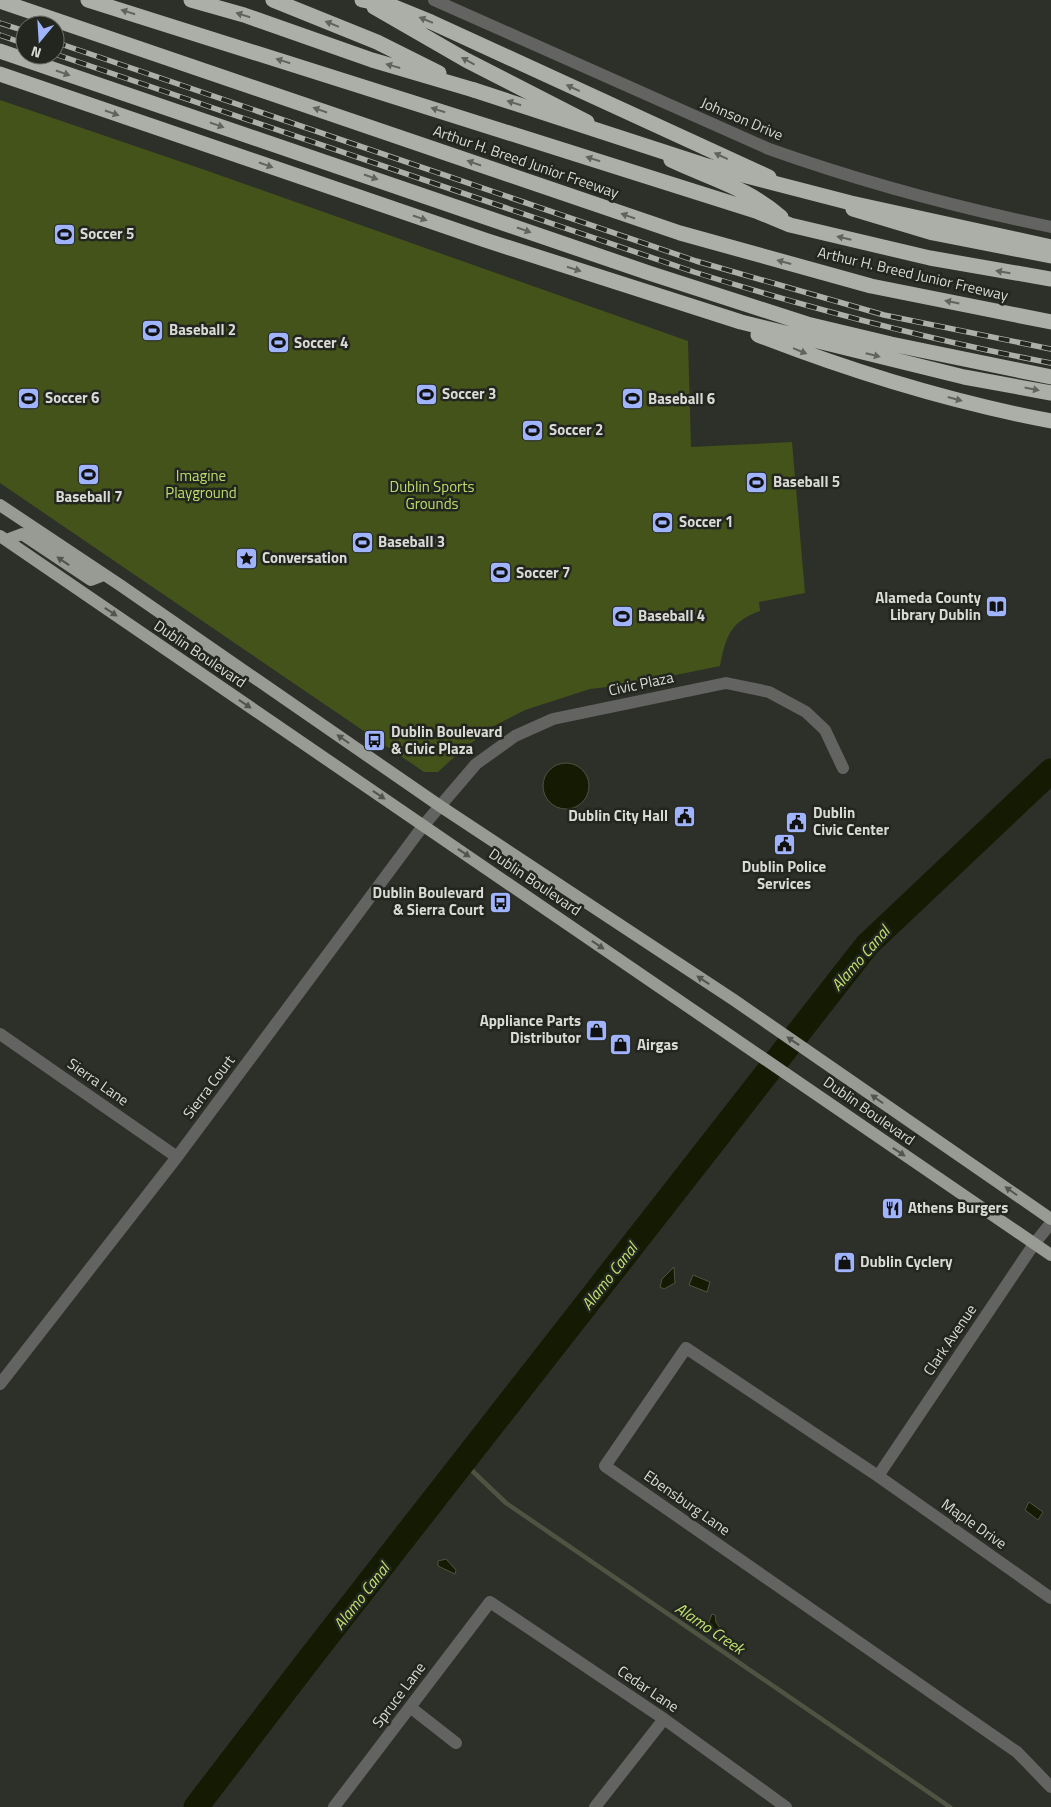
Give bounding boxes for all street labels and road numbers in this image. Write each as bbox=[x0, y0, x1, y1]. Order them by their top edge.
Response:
street label: Johnson Drive bbox=[697, 91, 787, 146]
street label: Arthur H. Breed Junior Freeway bbox=[430, 119, 622, 204]
street label: Arthur H. Breed Junior Freeway bbox=[816, 240, 1011, 307]
street label: Dublin Boulevard bbox=[149, 614, 251, 693]
street label: Civic Plaza bbox=[606, 665, 676, 702]
street label: Dublin Boulevard bbox=[484, 842, 586, 921]
street label: Sierra Court bbox=[177, 1049, 241, 1123]
street label: Sierra Lane bbox=[63, 1052, 134, 1111]
street label: Dublin Boulevard bbox=[819, 1070, 920, 1151]
street label: Clark Avenue bbox=[917, 1299, 982, 1380]
street label: Ebensburg Lane bbox=[639, 1464, 735, 1541]
street label: Maple Drive bbox=[937, 1493, 1012, 1555]
street label: Spruce Lane bbox=[366, 1657, 431, 1732]
street label: Cedar Lane bbox=[613, 1660, 684, 1718]

